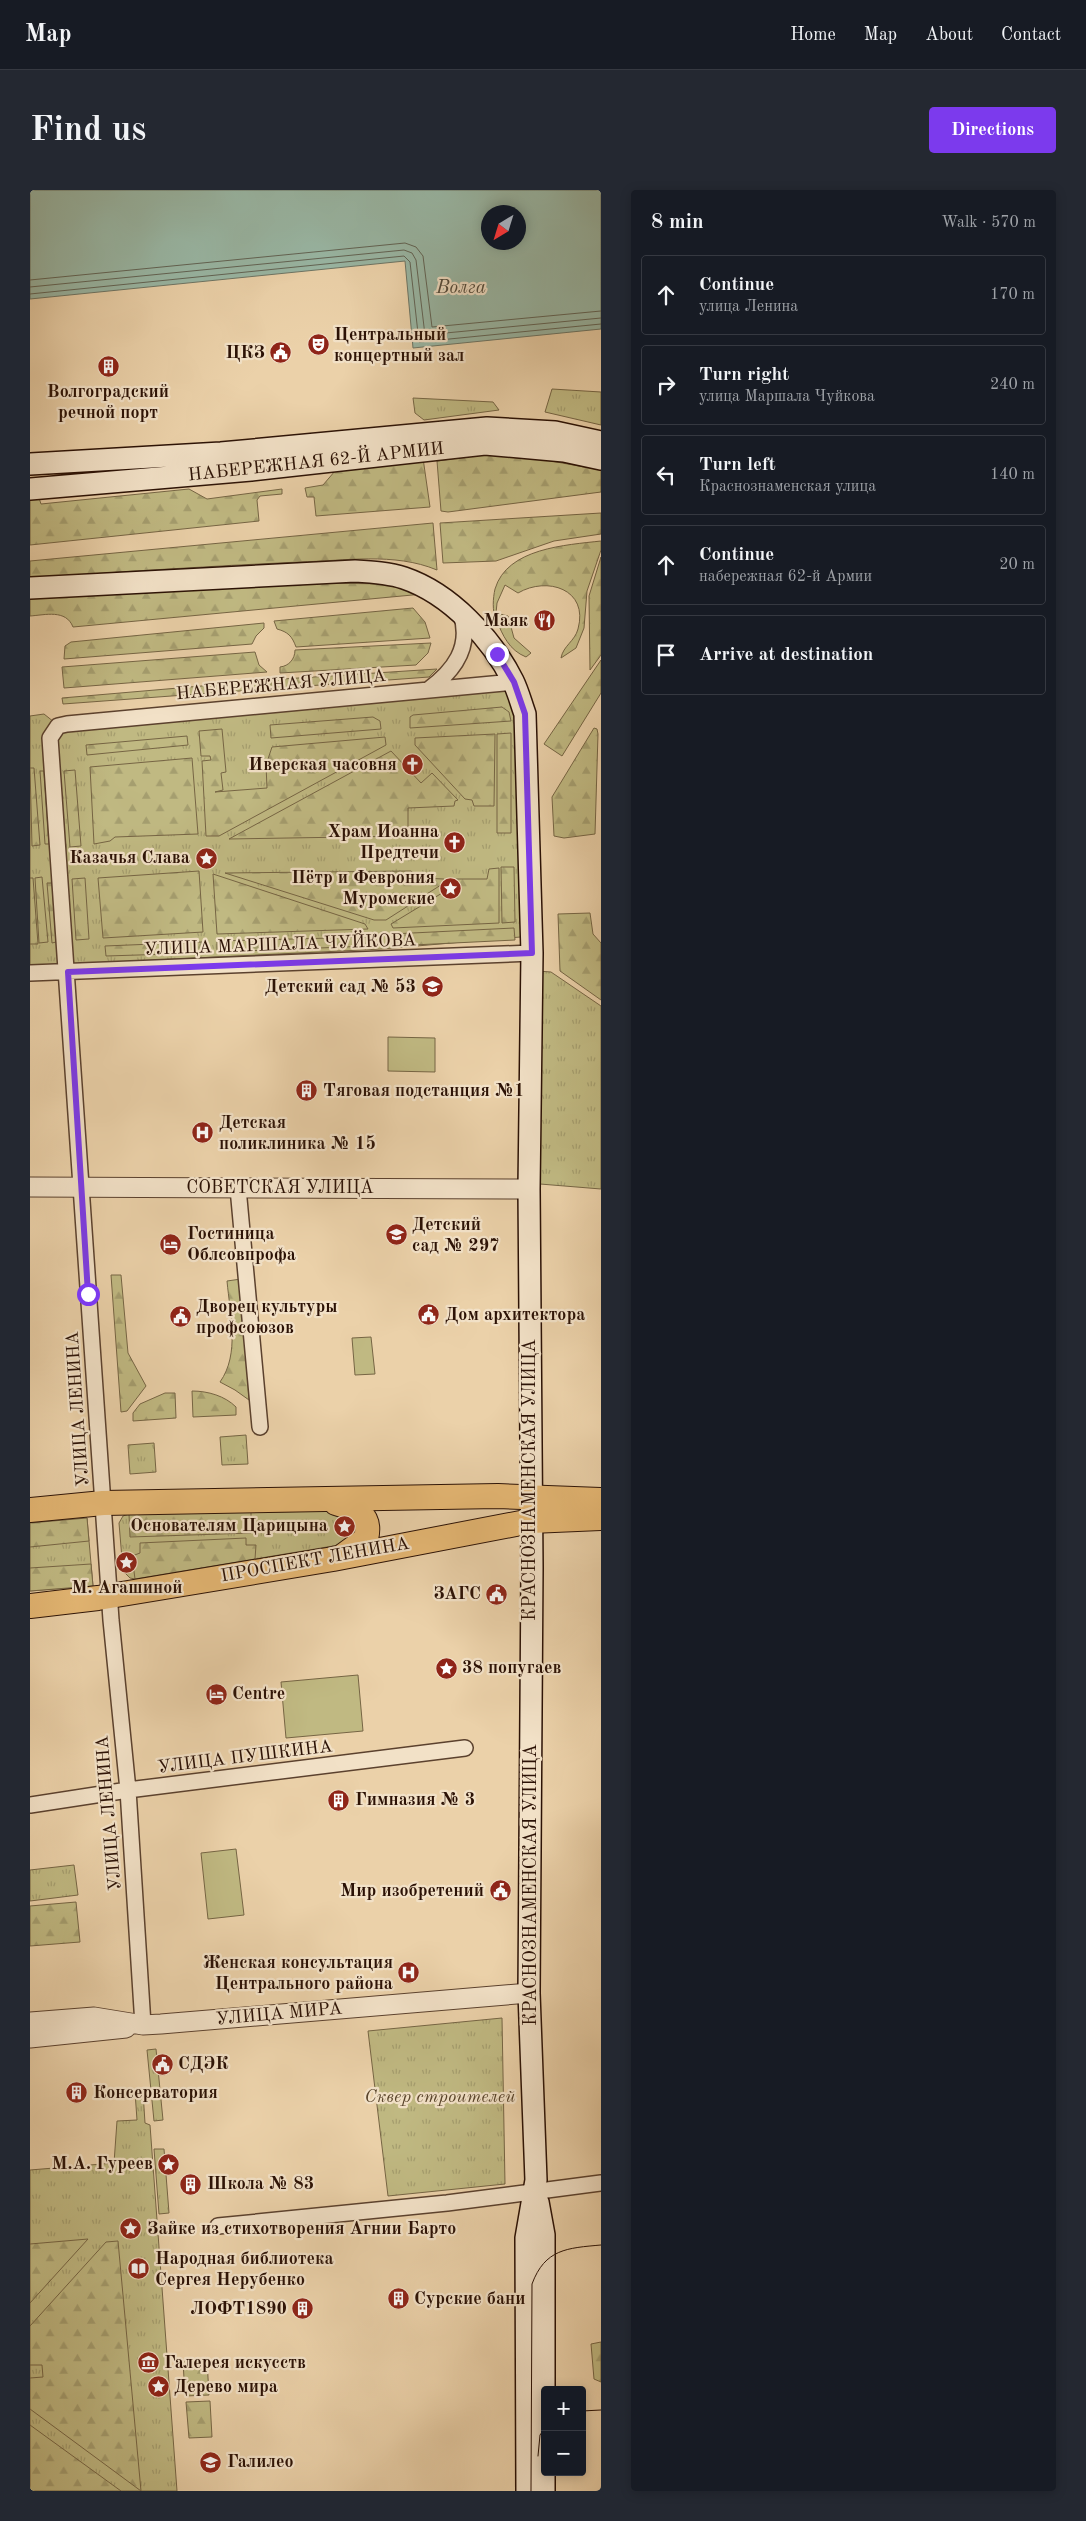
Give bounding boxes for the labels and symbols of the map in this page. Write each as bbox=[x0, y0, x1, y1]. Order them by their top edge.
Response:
north arrow bbox=[481, 205, 526, 250]
water label: Волга bbox=[435, 279, 486, 298]
place label: Центральный концертный зал bbox=[334, 326, 464, 365]
theatre icon: Центральный концертный зал bbox=[306, 333, 330, 357]
public building icon: ЦКЗ bbox=[269, 341, 293, 365]
place label: ЦКЗ bbox=[225, 344, 265, 362]
building icon: Волгоградский речной порт bbox=[96, 355, 120, 379]
place label: Волгоградский речной порт bbox=[47, 383, 169, 422]
street label: НАБЕРЕЖНАЯ 62-Й АРМИИ bbox=[187, 436, 445, 484]
restaurant icon: Маяк bbox=[532, 609, 556, 633]
place label: Маяк bbox=[484, 612, 529, 630]
route end bbox=[486, 643, 509, 666]
street label: НАБЕРЕЖНАЯ УЛИЦА bbox=[175, 667, 387, 703]
church icon: Иверская часовня bbox=[401, 753, 425, 777]
place label: Иверская часовня bbox=[248, 756, 397, 774]
place label: Храм Иоанна Предтечи bbox=[327, 823, 439, 862]
church icon: Храм Иоанна Предтечи bbox=[443, 830, 467, 854]
place icon: Казачья Слава bbox=[194, 846, 218, 870]
place label: Казачья Слава bbox=[69, 849, 190, 867]
place label: Пётр и Феврония Муромские bbox=[291, 869, 435, 908]
place icon: Пётр и Феврония Муромские bbox=[439, 876, 463, 900]
street label: УЛИЦА МАРШАЛА ЧУЙКОВА bbox=[143, 927, 417, 959]
school or university icon: Детский сад № 53 bbox=[420, 975, 444, 999]
place label: Детский сад № 53 bbox=[265, 978, 416, 996]
building icon: Тяговая подстанция №1 bbox=[295, 1079, 319, 1103]
place label: Тяговая подстанция №1 bbox=[323, 1082, 525, 1100]
place label: Детская поликлиника № 15 bbox=[219, 1114, 376, 1153]
hospital icon: Детская поликлиника № 15 bbox=[191, 1121, 215, 1145]
street label: СОВЕТСКАЯ УЛИЦА bbox=[186, 1179, 374, 1197]
place label: Детский сад № 297 bbox=[412, 1216, 500, 1255]
school or university icon: Детский сад № 297 bbox=[384, 1223, 408, 1247]
place label: Гостиница Облсовпрофа bbox=[187, 1225, 296, 1265]
hotel icon: Гостиница Облсовпрофа bbox=[159, 1232, 183, 1256]
route start bbox=[77, 1283, 100, 1306]
place label: Дворец культуры профсоюзов bbox=[196, 1298, 338, 1338]
public building icon: Дом архитектора bbox=[417, 1303, 441, 1327]
public building icon: Дворец культуры профсоюзов bbox=[168, 1305, 192, 1329]
place label: Дом архитектора bbox=[445, 1306, 585, 1324]
street label: УЛИЦА ЛЕНИНА bbox=[64, 1330, 92, 1487]
street label: КРАСНОЗНАМЕНСКАЯ УЛИЦА bbox=[521, 1339, 539, 1621]
place icon: Основателям Царицына bbox=[332, 1514, 356, 1538]
place label: Основателям Царицына bbox=[130, 1517, 328, 1535]
street label: ПРОСПЕКТ ЛЕНИНА bbox=[219, 1535, 411, 1585]
place icon: М. Агашиной bbox=[115, 1551, 139, 1575]
place label: М. Агашиной bbox=[71, 1579, 183, 1597]
public building icon: ЗАГС bbox=[485, 1582, 509, 1606]
place label: ЗАГС bbox=[433, 1585, 481, 1603]
place icon: 38 попугаев bbox=[434, 1656, 458, 1680]
place label: 38 попугаев bbox=[462, 1659, 561, 1677]
hotel icon: Centre bbox=[204, 1682, 228, 1706]
place label: Centre bbox=[232, 1685, 285, 1703]
street label: УЛИЦА ЛЕНИНА bbox=[93, 1734, 125, 1891]
street label: УЛИЦА ПУШКИНА bbox=[156, 1737, 334, 1777]
street label: КРАСНОЗНАМЕНСКАЯ УЛИЦА bbox=[522, 1744, 540, 2026]
building icon: Гимназия № 3 bbox=[327, 1788, 351, 1812]
place label: Гимназия № 3 bbox=[355, 1791, 475, 1809]
public building icon: Мир изобретений bbox=[488, 1879, 512, 1903]
place label: Мир изобретений bbox=[340, 1882, 484, 1900]
place label: Женская консультация Центрального района bbox=[203, 1954, 393, 1993]
hospital icon: Женская консультация Центрального района bbox=[397, 1961, 421, 1985]
street label: УЛИЦА МИРА bbox=[215, 1999, 343, 2029]
public building icon: СДЭК bbox=[150, 2052, 174, 2076]
place label: СДЭК bbox=[178, 2055, 228, 2073]
building icon: Консерватория bbox=[65, 2081, 89, 2105]
place label: Консерватория bbox=[93, 2084, 218, 2102]
park label: Сквер строителей bbox=[364, 2088, 516, 2106]
place icon: М.А. Гуреев bbox=[157, 2152, 181, 2176]
place label: М.А. Гуреев bbox=[51, 2155, 153, 2173]
building icon: Школа № 83 bbox=[179, 2172, 203, 2196]
place label: Школа № 83 bbox=[207, 2175, 314, 2193]
place icon: Зайке из стихотворения Агнии Барто bbox=[119, 2217, 143, 2241]
place label: Зайке из стихотворения Агнии Барто bbox=[147, 2220, 456, 2238]
place label: Народная библиотека Сергея Нерубенко bbox=[155, 2250, 334, 2289]
library icon: Народная библиотека Сергея Нерубенко bbox=[127, 2257, 151, 2281]
building icon: Сурские бани bbox=[386, 2287, 410, 2311]
place label: Сурские бани bbox=[414, 2290, 526, 2308]
building icon: ЛОФТ1890 bbox=[291, 2297, 315, 2321]
place label: ЛОФТ1890 bbox=[190, 2300, 287, 2318]
museum icon: Галерея искусств bbox=[136, 2351, 160, 2375]
place label: Галерея искусств bbox=[164, 2354, 306, 2372]
place icon: Дерево мира bbox=[146, 2375, 170, 2399]
place label: Дерево мира bbox=[174, 2378, 278, 2396]
school or university icon: Галилео bbox=[199, 2450, 223, 2474]
place label: Галилео bbox=[227, 2453, 293, 2471]

